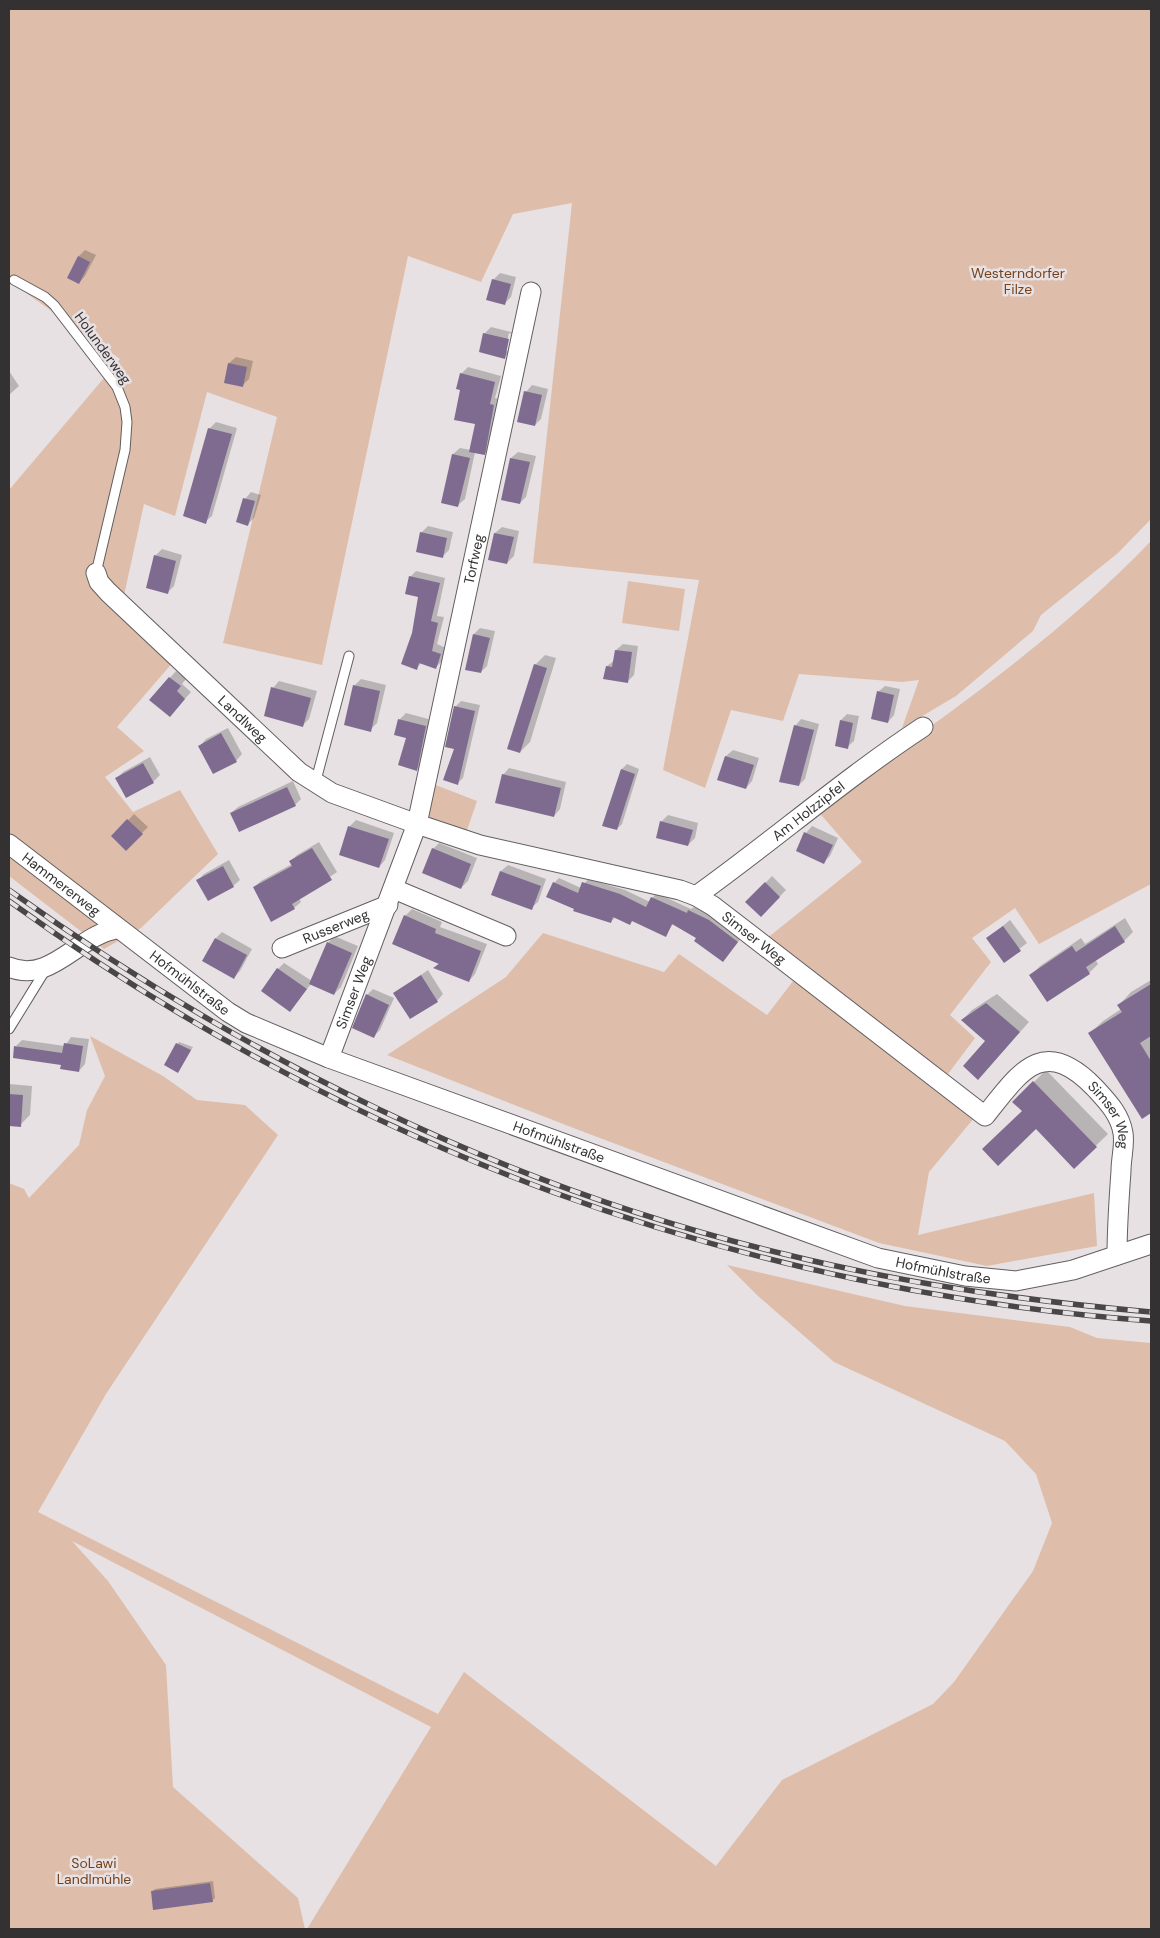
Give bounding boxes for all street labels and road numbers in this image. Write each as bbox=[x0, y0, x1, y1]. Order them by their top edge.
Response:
street label: Holunderweg bbox=[71, 308, 135, 388]
street label: Torfweg bbox=[460, 532, 488, 586]
street label: Landlweg bbox=[214, 691, 271, 747]
street label: Am Holzzipfel bbox=[768, 777, 848, 845]
street label: Hammererweg bbox=[18, 848, 104, 920]
street label: Russerweg bbox=[300, 905, 372, 948]
street label: Simser Weg bbox=[718, 907, 790, 968]
street label: Hofmühlstraße bbox=[146, 946, 234, 1019]
street label: Simser Weg bbox=[332, 953, 376, 1031]
street label: Simser Weg bbox=[1084, 1077, 1133, 1150]
street label: Hofmühlstraße bbox=[511, 1117, 607, 1167]
street label: Hofmühlstraße bbox=[894, 1253, 992, 1287]

